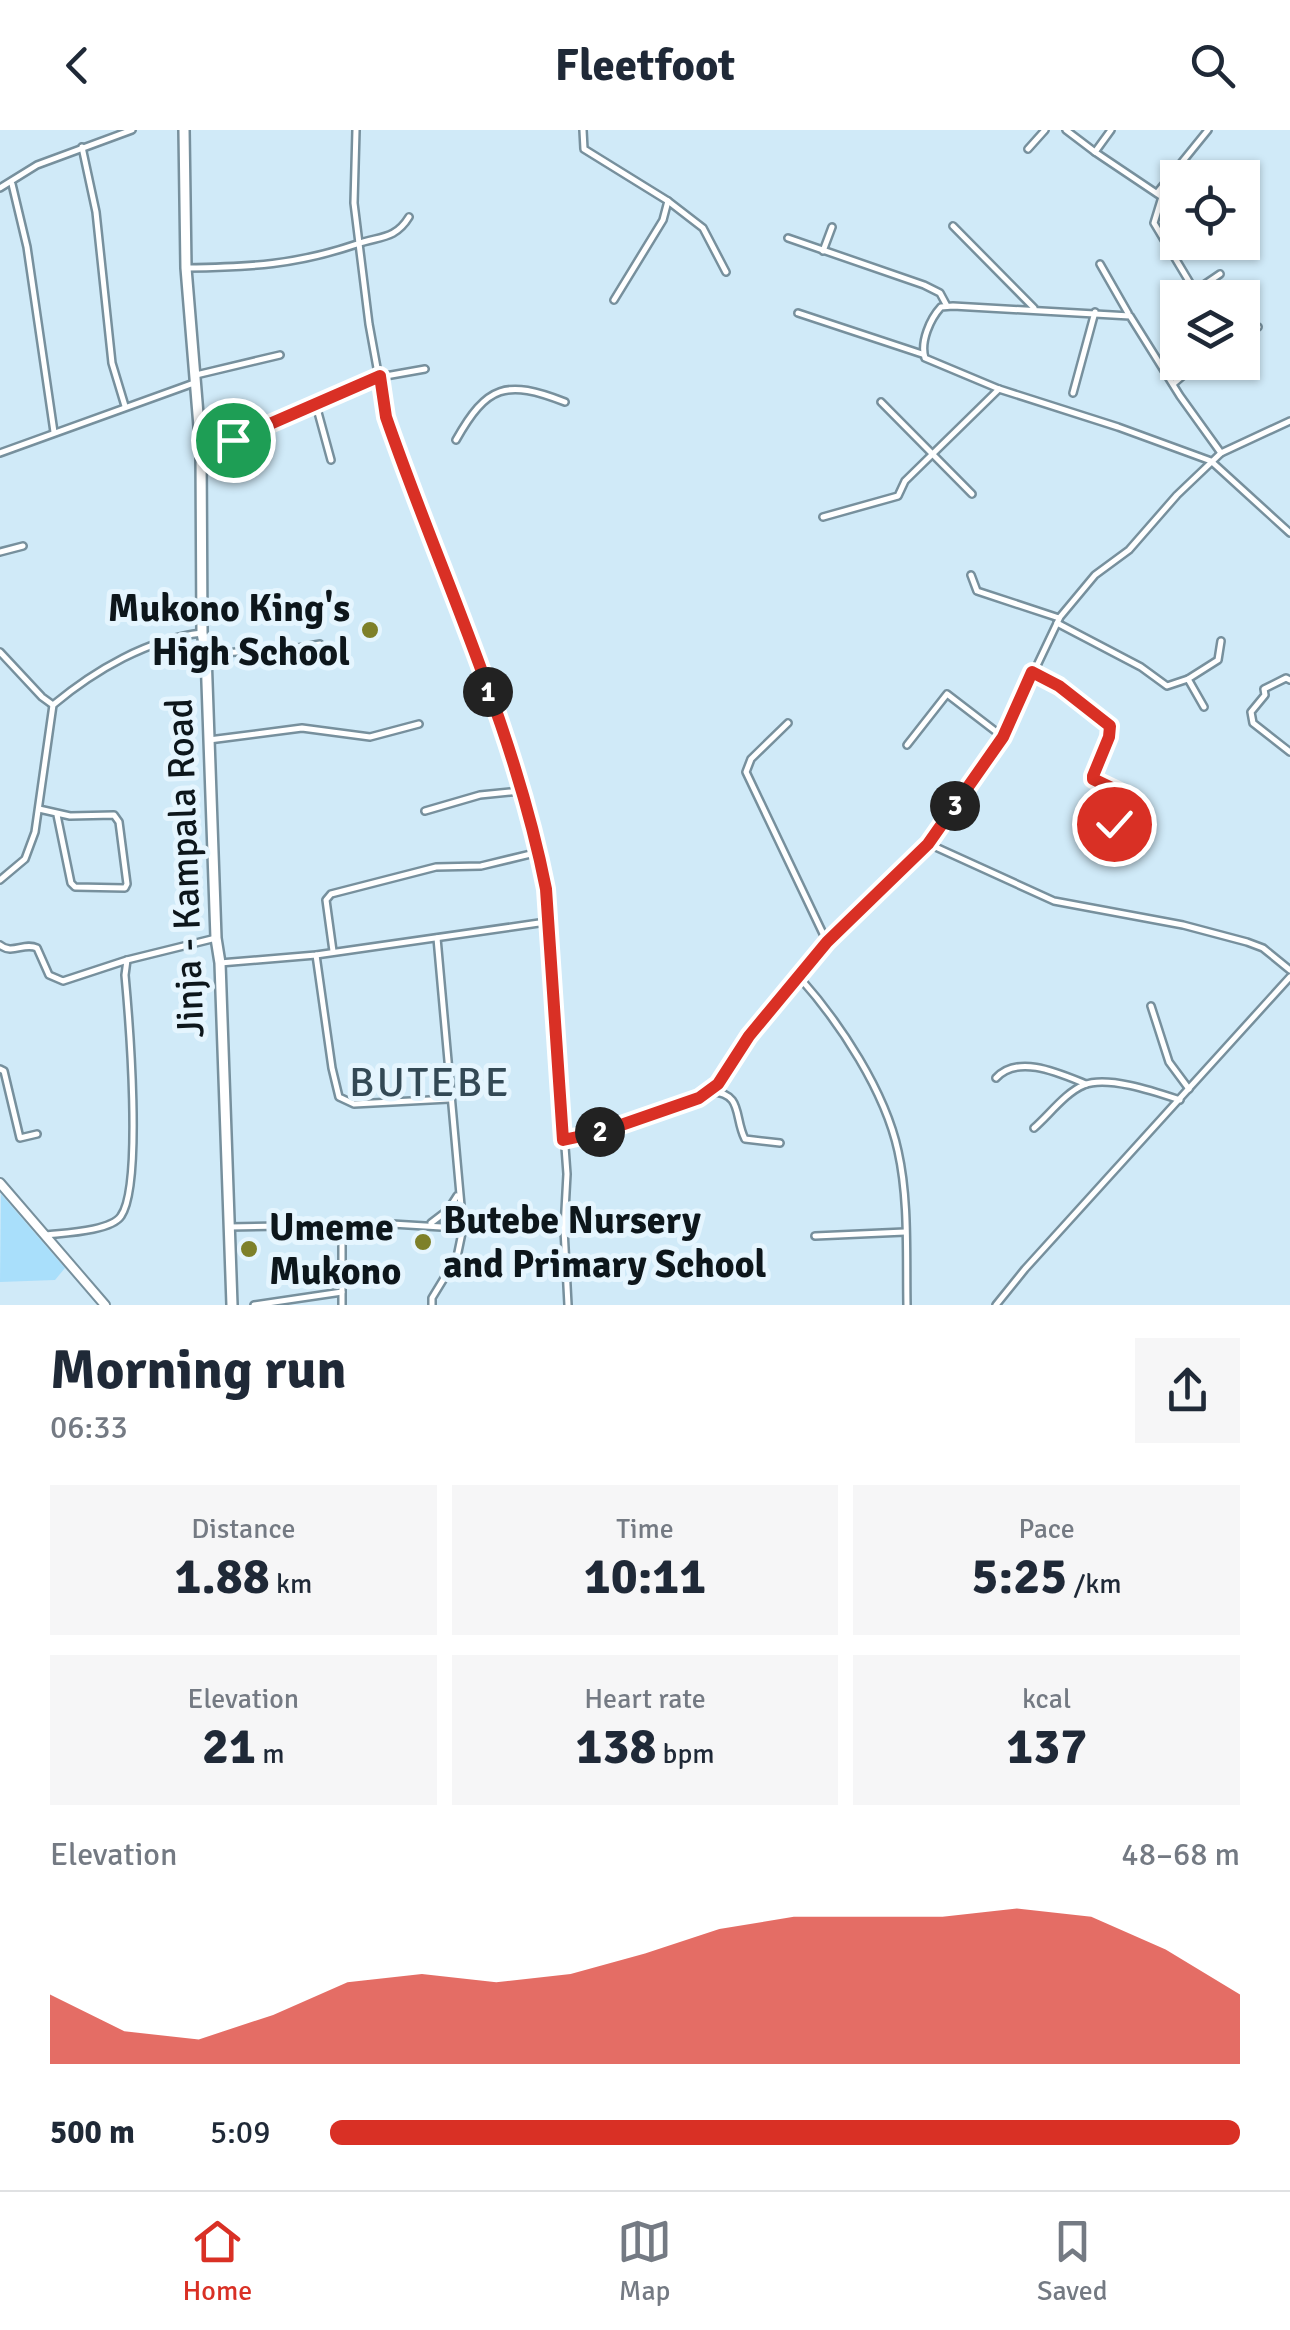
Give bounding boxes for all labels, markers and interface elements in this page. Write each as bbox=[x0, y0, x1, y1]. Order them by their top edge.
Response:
icon: back bbox=[50, 38, 105, 93]
text: Fleetfoot bbox=[555, 38, 735, 93]
icon: search bbox=[1185, 38, 1240, 93]
map controls bbox=[1160, 160, 1260, 380]
button: locate bbox=[1160, 160, 1260, 260]
button: layers bbox=[1160, 280, 1260, 380]
pin bbox=[191, 398, 276, 483]
icon: arrive bbox=[206, 413, 261, 468]
place label: Mukono King's High School bbox=[108, 585, 350, 676]
marker: Mukono King's High School bbox=[359, 619, 381, 641]
pin: 1 bbox=[463, 667, 513, 717]
text: 1 bbox=[480, 675, 496, 709]
street label: Jinja - Kampala Road bbox=[156, 697, 214, 1039]
pin: 3 bbox=[930, 781, 980, 831]
pin bbox=[1072, 782, 1157, 867]
text: 3 bbox=[947, 789, 963, 823]
icon: check bbox=[1087, 797, 1142, 852]
district label: BUTEBE bbox=[349, 1057, 511, 1108]
pin: 2 bbox=[575, 1107, 625, 1157]
text: 2 bbox=[592, 1115, 608, 1149]
place label: Butebe Nursery and Primary School bbox=[443, 1197, 767, 1288]
place label: Umeme Mukono bbox=[269, 1204, 401, 1295]
marker: Butebe Nursery and Primary School bbox=[412, 1231, 434, 1253]
marker: Umeme Mukono bbox=[238, 1238, 260, 1260]
text: Morning run bbox=[50, 1336, 347, 1404]
button: share bbox=[1135, 1338, 1240, 1443]
text: 06:33 bbox=[50, 1408, 128, 1447]
text: Distance bbox=[191, 1512, 295, 1546]
text: Time bbox=[616, 1512, 674, 1546]
text: Pace bbox=[1018, 1512, 1075, 1546]
text: 1.88 bbox=[174, 1546, 270, 1608]
text: 10:11 bbox=[584, 1546, 706, 1608]
text: 5:25 bbox=[972, 1546, 1067, 1608]
text: km bbox=[270, 1567, 312, 1601]
text: /km bbox=[1067, 1567, 1122, 1601]
text: Elevation bbox=[188, 1682, 299, 1716]
text: Heart rate bbox=[584, 1682, 706, 1716]
text: kcal bbox=[1022, 1682, 1071, 1716]
text: 21 bbox=[202, 1716, 256, 1778]
text: 138 bbox=[575, 1716, 656, 1778]
text: 137 bbox=[1006, 1716, 1087, 1778]
text: m bbox=[256, 1737, 285, 1771]
text: bpm bbox=[656, 1737, 715, 1771]
text: Elevation bbox=[50, 1835, 177, 1874]
text: 48–68 m bbox=[1121, 1835, 1240, 1874]
text: 500 m bbox=[50, 2113, 135, 2152]
text: 5:09 bbox=[210, 2113, 270, 2152]
tab: Home bbox=[182, 2214, 252, 2308]
tab: Map bbox=[617, 2214, 672, 2308]
tab: Saved bbox=[1037, 2214, 1108, 2308]

